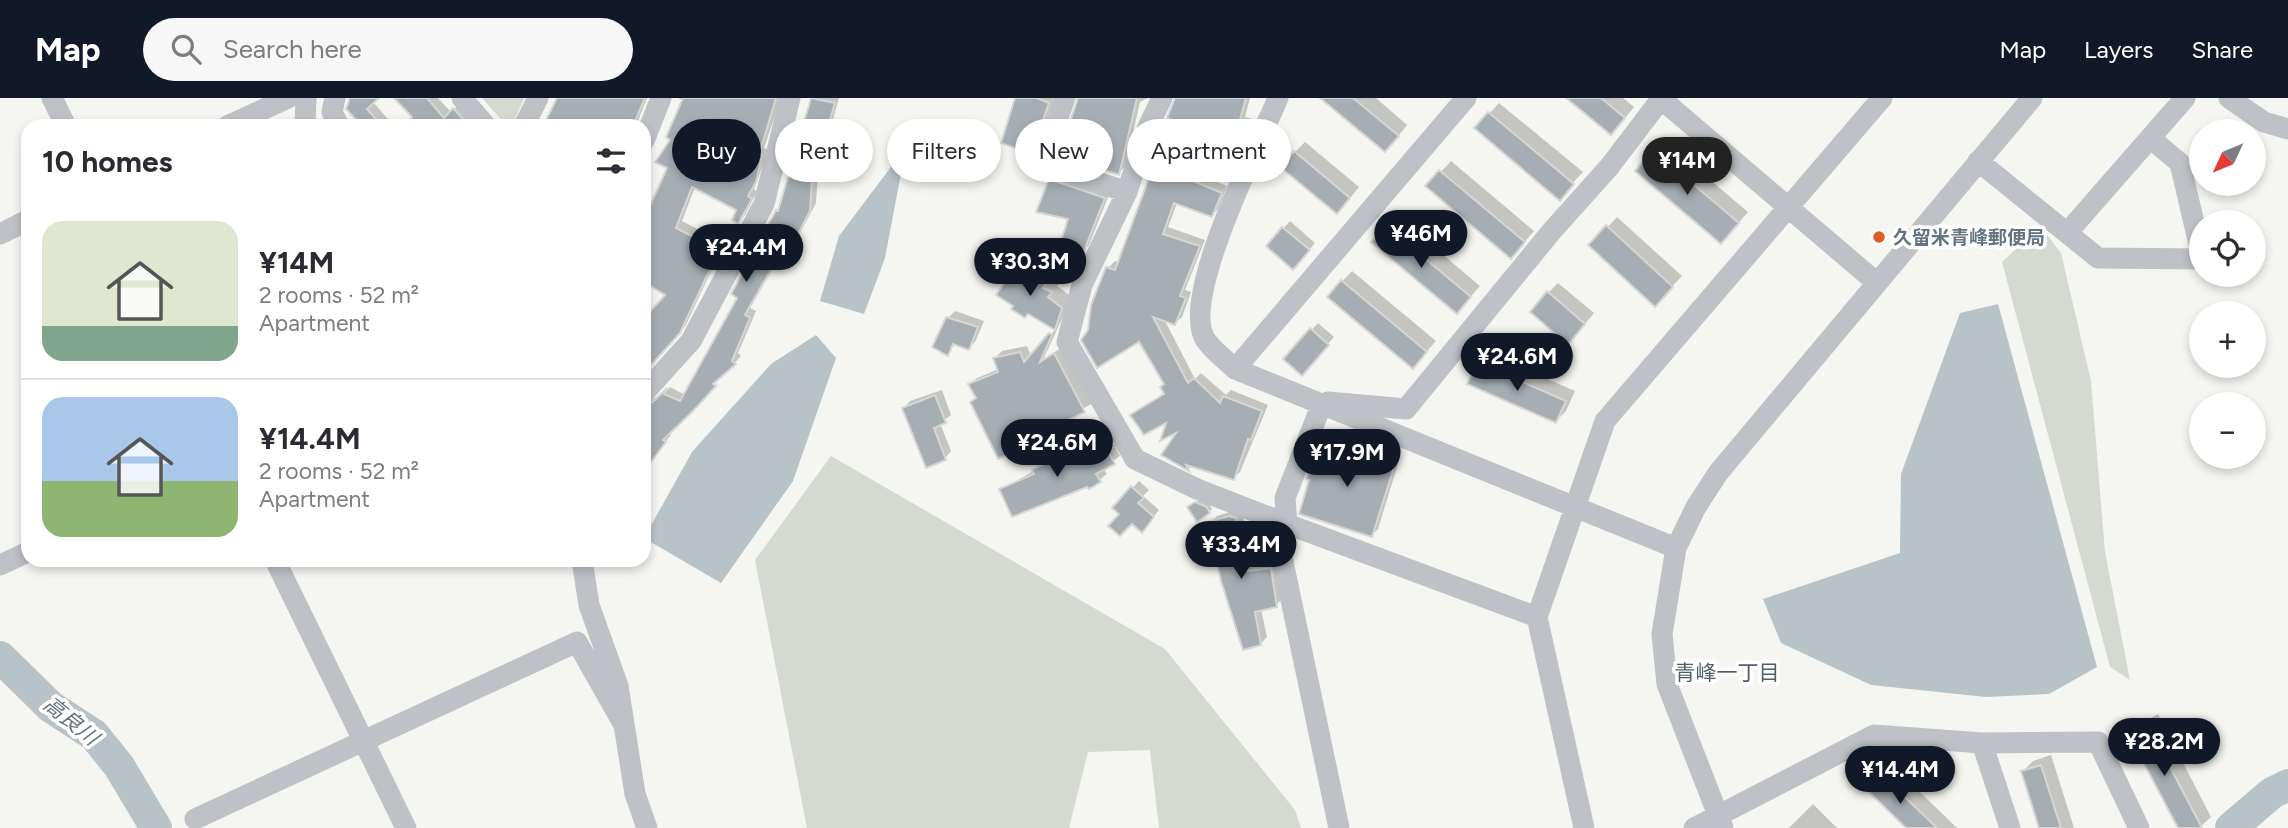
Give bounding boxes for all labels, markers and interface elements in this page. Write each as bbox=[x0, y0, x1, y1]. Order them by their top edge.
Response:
search box bbox=[143, 18, 633, 81]
text: Map bbox=[35, 30, 101, 69]
icon: search bbox=[167, 30, 205, 68]
text: Search here bbox=[223, 33, 362, 65]
text: Map bbox=[1999, 35, 2046, 64]
text: Layers bbox=[2084, 35, 2153, 64]
text: Share bbox=[2191, 35, 2253, 64]
chip: Buy bbox=[672, 119, 761, 182]
chip: Rent bbox=[775, 119, 873, 182]
chip: Filters bbox=[887, 119, 1001, 182]
chip: New bbox=[1015, 119, 1113, 182]
chip: Apartment bbox=[1127, 119, 1291, 182]
north arrow bbox=[2189, 119, 2266, 196]
map controls bbox=[2189, 119, 2266, 469]
pin: ¥14M bbox=[1646, 138, 1728, 197]
icon: filters bbox=[592, 142, 630, 180]
text: 10 homes bbox=[42, 143, 173, 180]
text: ¥14M bbox=[1658, 146, 1716, 174]
button: locate bbox=[2189, 210, 2266, 287]
pin: ¥46M bbox=[1380, 211, 1462, 270]
text: ¥46M bbox=[1390, 219, 1452, 247]
pin: ¥24.4M bbox=[689, 225, 803, 284]
place label: 久留米青峰郵便局 bbox=[1893, 226, 2045, 249]
marker: 久留米青峰郵便局 bbox=[1871, 229, 1887, 245]
text: ¥24.4M bbox=[705, 233, 787, 261]
pin: ¥30.3M bbox=[973, 238, 1087, 298]
text: ¥14M bbox=[259, 244, 334, 281]
text: ¥30.3M bbox=[990, 247, 1070, 275]
icon: home bbox=[98, 249, 182, 333]
text: 2 rooms · 52 m² bbox=[259, 281, 419, 309]
button: + bbox=[2189, 301, 2266, 378]
text: Apartment bbox=[259, 309, 370, 337]
pin: ¥24.6M bbox=[1460, 334, 1574, 393]
text: ¥24.6M bbox=[1477, 342, 1557, 370]
button: − bbox=[2189, 392, 2266, 469]
text: ¥14.4M bbox=[259, 420, 361, 457]
pin: ¥24.6M bbox=[1000, 420, 1114, 479]
icon: home bbox=[98, 425, 182, 509]
text: ¥24.6M bbox=[1017, 428, 1097, 456]
pin: ¥17.9M bbox=[1290, 430, 1404, 489]
text: ¥17.9M bbox=[1310, 438, 1384, 466]
text: 2 rooms · 52 m² bbox=[259, 457, 419, 485]
text: Apartment bbox=[259, 485, 370, 513]
pin: ¥33.4M bbox=[1184, 522, 1298, 581]
text: ¥33.4M bbox=[1201, 530, 1281, 558]
district label: 青峰一丁目 bbox=[1675, 660, 1780, 685]
water label: 高良川 bbox=[39, 691, 105, 751]
pin: ¥28.2M bbox=[2107, 718, 2221, 778]
text: ¥28.2M bbox=[2124, 727, 2204, 755]
pin: ¥14.4M bbox=[1843, 746, 1957, 806]
text: ¥14.4M bbox=[1861, 755, 1939, 783]

